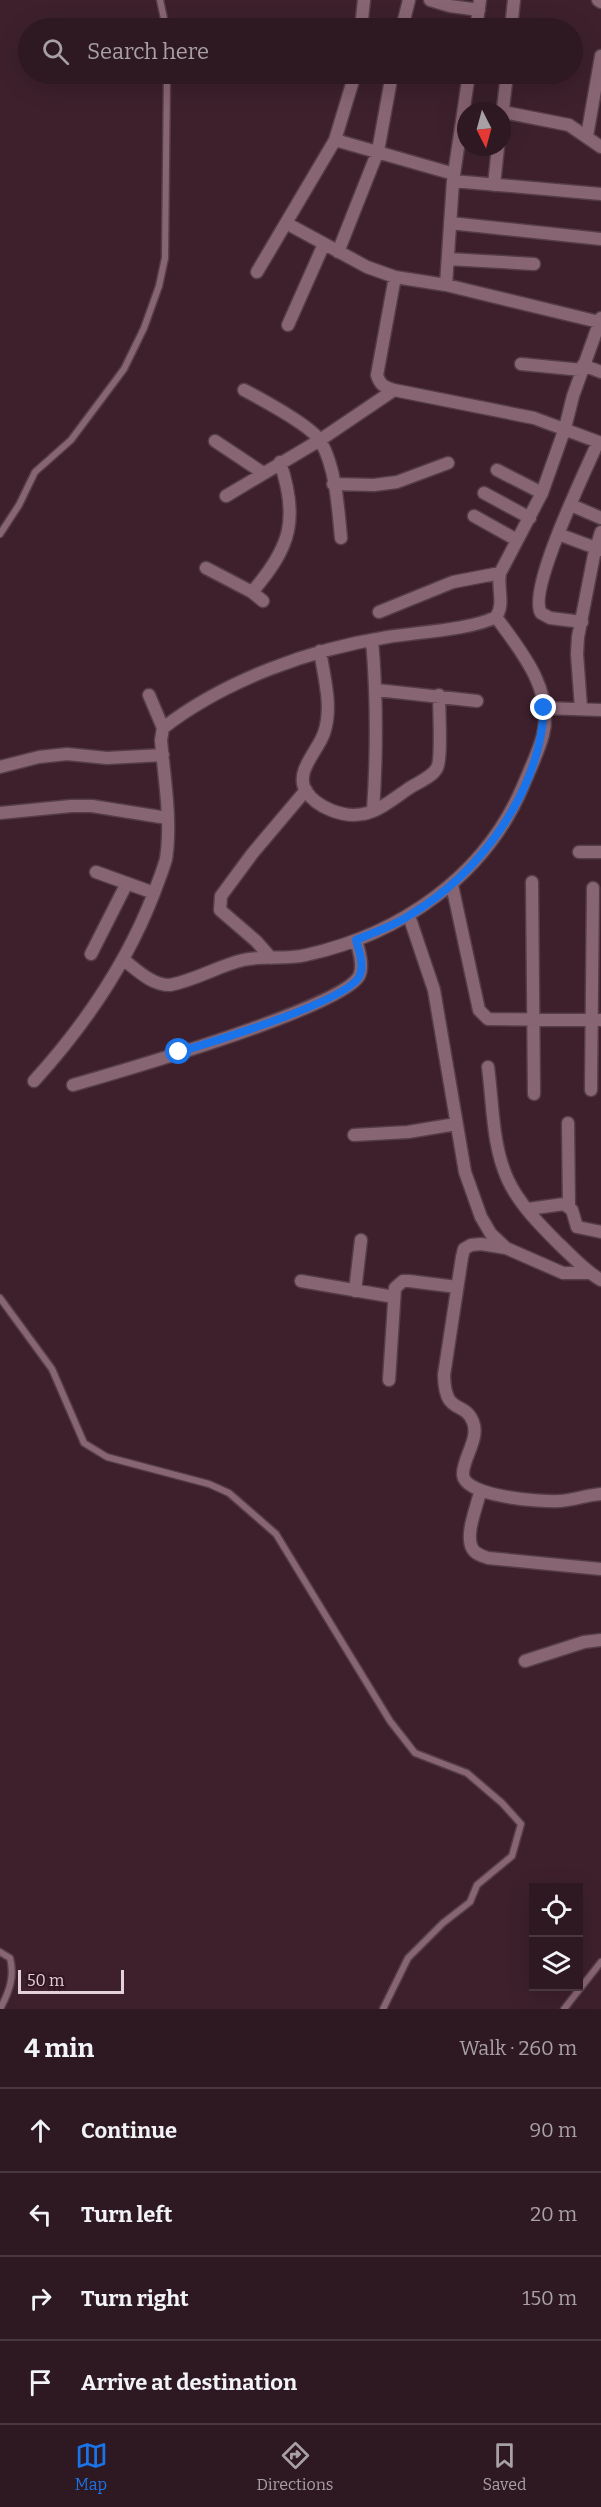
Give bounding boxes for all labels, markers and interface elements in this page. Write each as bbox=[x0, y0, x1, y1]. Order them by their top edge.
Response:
search box bbox=[18, 18, 583, 84]
icon: search bbox=[39, 35, 72, 68]
text: Search here bbox=[87, 38, 209, 65]
north arrow bbox=[457, 102, 511, 156]
route end bbox=[530, 694, 556, 720]
route start bbox=[165, 1038, 191, 1064]
map controls bbox=[529, 1883, 583, 1991]
button: locate bbox=[529, 1883, 583, 1937]
button: layers bbox=[529, 1937, 583, 1991]
scale bar bbox=[18, 1967, 124, 1994]
text: 50 m bbox=[27, 1971, 64, 1990]
text: 4 min bbox=[24, 2033, 94, 2064]
text: Walk · 260 m bbox=[459, 2036, 577, 2060]
icon: ahead bbox=[24, 2114, 57, 2147]
text: Continue bbox=[81, 2117, 177, 2144]
text: 90 m bbox=[529, 2118, 577, 2142]
icon: left bbox=[24, 2198, 57, 2231]
text: Turn left bbox=[81, 2201, 173, 2228]
text: 20 m bbox=[530, 2202, 577, 2226]
icon: right bbox=[24, 2282, 57, 2315]
text: Turn right bbox=[81, 2285, 189, 2312]
text: 150 m bbox=[522, 2286, 577, 2310]
icon: arrive bbox=[24, 2366, 57, 2399]
text: Arrive at destination bbox=[81, 2369, 297, 2396]
tab: Map bbox=[75, 2439, 108, 2494]
tab: Directions bbox=[257, 2439, 334, 2494]
tab: Saved bbox=[483, 2439, 526, 2494]

